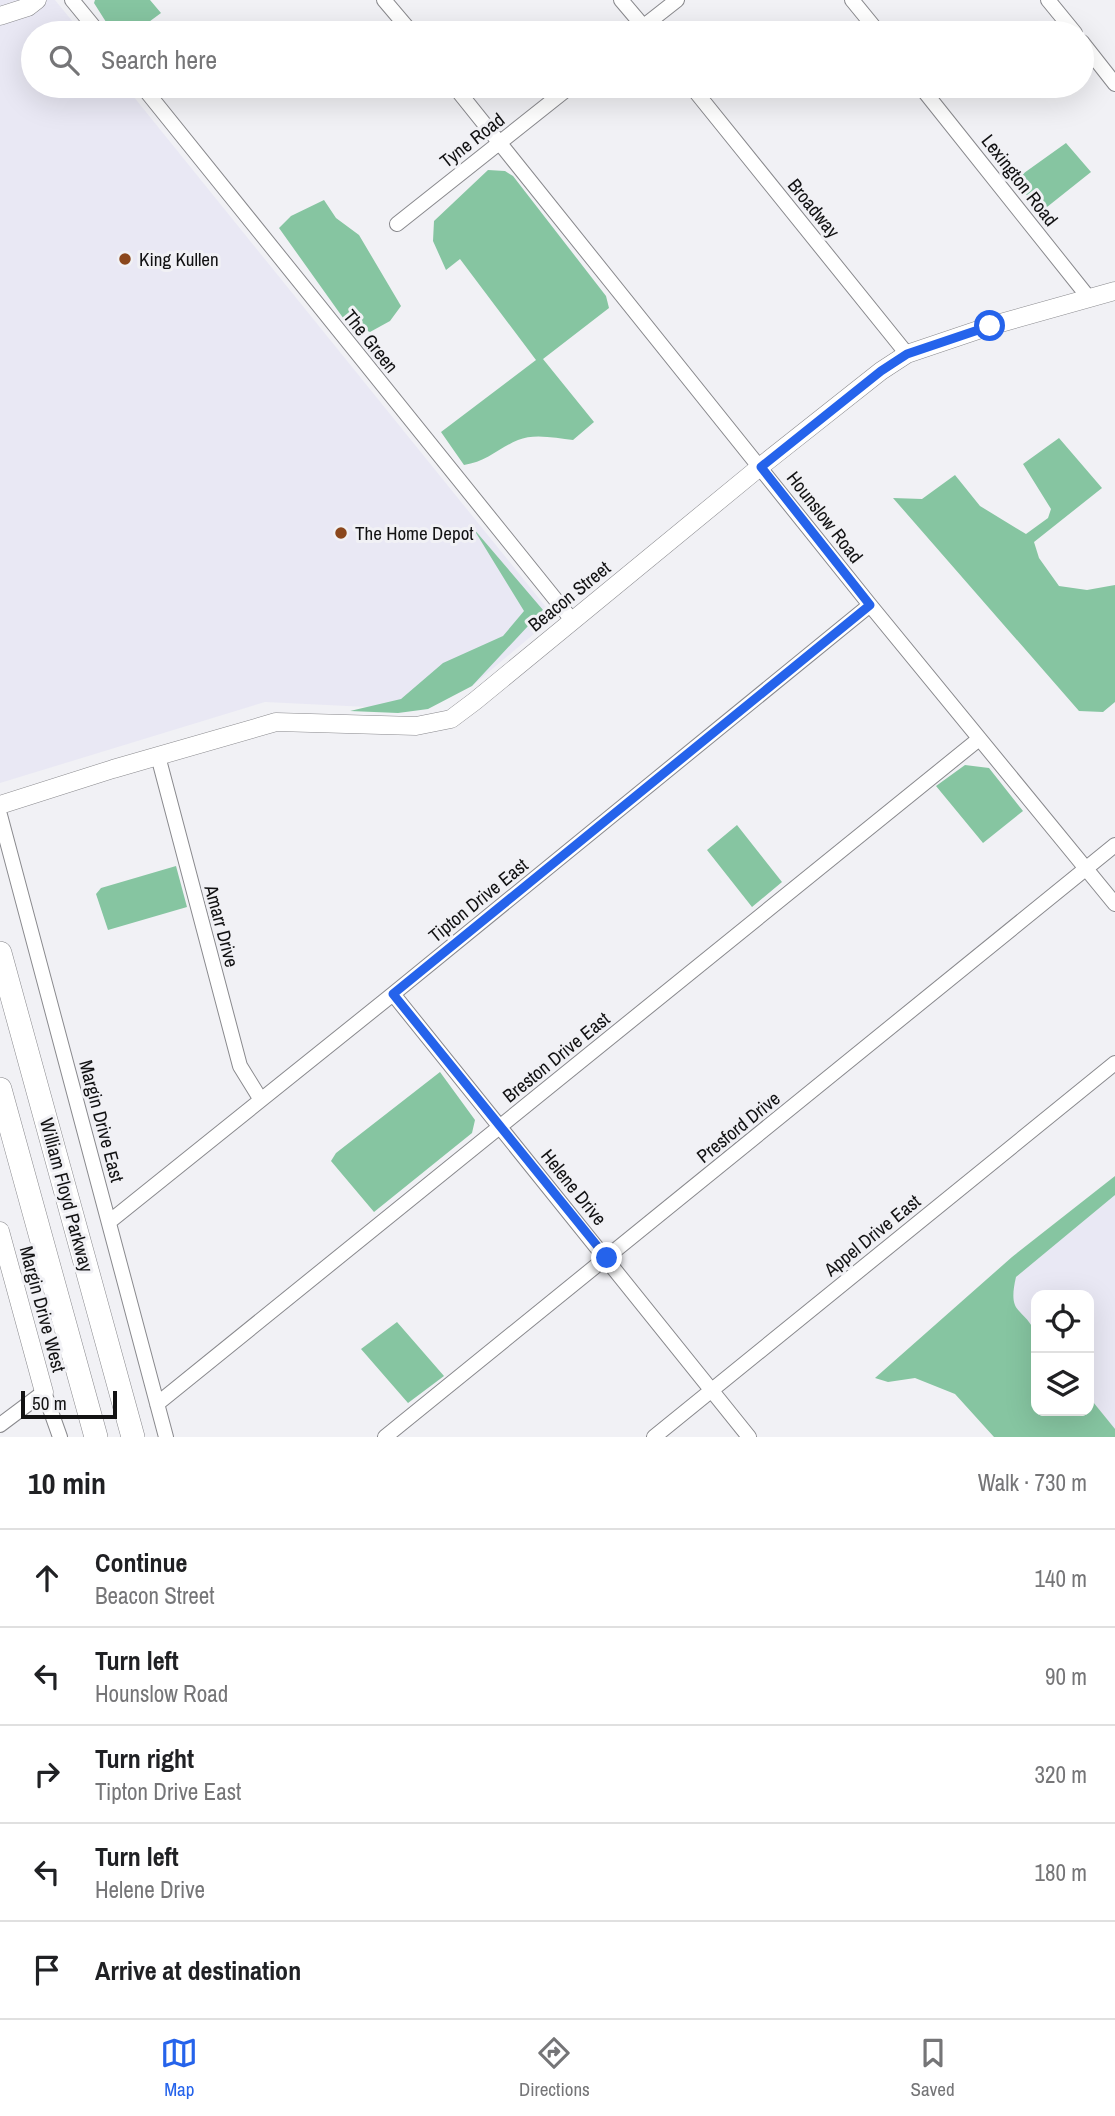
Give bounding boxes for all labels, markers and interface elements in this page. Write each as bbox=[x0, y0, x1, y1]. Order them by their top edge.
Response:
search box bbox=[21, 21, 1094, 98]
icon: search bbox=[45, 41, 83, 79]
text: Search here bbox=[101, 42, 217, 77]
street label: Tyne Road bbox=[434, 107, 510, 173]
street label: Lexington Road bbox=[976, 129, 1064, 231]
street label: Broadway bbox=[782, 173, 846, 243]
place label: King Kullen bbox=[139, 246, 219, 272]
marker: King Kullen bbox=[117, 251, 133, 267]
street label: The Green bbox=[337, 304, 405, 378]
route start bbox=[974, 310, 1005, 341]
street label: Hounslow Road bbox=[781, 466, 869, 568]
place label: The Home Depot bbox=[355, 520, 474, 546]
marker: The Home Depot bbox=[333, 525, 349, 541]
street label: Beacon Street bbox=[522, 554, 616, 637]
street label: Tipton Drive East bbox=[423, 851, 534, 948]
street label: Amarr Drive bbox=[198, 881, 245, 970]
street label: Breston Drive East bbox=[497, 1005, 616, 1108]
street label: Margin Drive East bbox=[73, 1057, 131, 1186]
street label: Presford Drive bbox=[691, 1085, 785, 1169]
street label: William Floyd Parkway bbox=[34, 1115, 100, 1275]
street label: Helene Drive bbox=[535, 1143, 613, 1231]
street label: Appel Drive East bbox=[818, 1188, 926, 1283]
route end bbox=[591, 1242, 622, 1273]
street label: Margin Drive West bbox=[14, 1243, 73, 1376]
map controls bbox=[1031, 1290, 1094, 1416]
button: locate bbox=[1031, 1290, 1094, 1353]
button: layers bbox=[1031, 1353, 1094, 1416]
scale bar bbox=[21, 1388, 117, 1420]
text: 50 m bbox=[32, 1390, 67, 1416]
text: 10 min bbox=[28, 1463, 106, 1503]
text: Walk · 730 m bbox=[978, 1467, 1087, 1498]
text: Continue bbox=[95, 1545, 187, 1580]
icon: ahead bbox=[28, 1559, 66, 1597]
text: 140 m bbox=[1035, 1563, 1087, 1594]
text: Beacon Street bbox=[95, 1580, 215, 1611]
text: Turn left bbox=[95, 1643, 179, 1678]
icon: left bbox=[28, 1657, 66, 1695]
text: 90 m bbox=[1045, 1661, 1087, 1692]
text: Hounslow Road bbox=[95, 1678, 228, 1709]
text: Turn right bbox=[95, 1741, 194, 1776]
icon: right bbox=[28, 1755, 66, 1793]
text: 320 m bbox=[1035, 1759, 1087, 1790]
text: Tipton Drive East bbox=[95, 1776, 241, 1807]
text: Turn left bbox=[95, 1839, 179, 1874]
icon: left bbox=[28, 1853, 66, 1891]
text: 180 m bbox=[1035, 1857, 1087, 1888]
text: Helene Drive bbox=[95, 1874, 205, 1905]
icon: arrive bbox=[28, 1951, 66, 1989]
text: Arrive at destination bbox=[95, 1953, 301, 1988]
tab: Map bbox=[160, 2034, 198, 2102]
tab: Directions bbox=[519, 2034, 590, 2102]
tab: Saved bbox=[911, 2034, 955, 2102]

